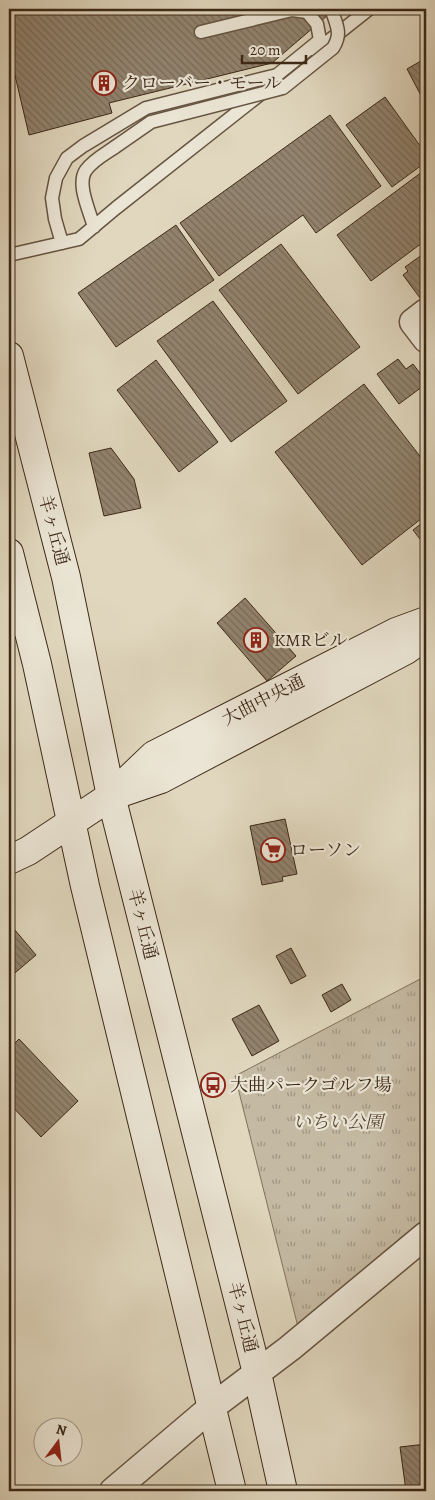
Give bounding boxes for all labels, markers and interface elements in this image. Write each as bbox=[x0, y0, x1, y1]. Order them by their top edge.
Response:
scale bar bbox=[242, 32, 306, 64]
text: 20 m bbox=[250, 40, 281, 60]
building icon: クローバー・モール bbox=[91, 70, 117, 96]
place label: クローバー・モール bbox=[122, 71, 282, 95]
street label: 羊ヶ丘通 bbox=[33, 492, 75, 568]
building icon: KMRビル bbox=[243, 627, 269, 653]
place label: KMRビル bbox=[274, 628, 348, 652]
street label: 大曲中央通 bbox=[217, 669, 309, 731]
supermarket icon: ローソン bbox=[260, 837, 286, 863]
place label: ローソン bbox=[290, 838, 361, 862]
street label: 羊ヶ丘通 bbox=[123, 886, 163, 962]
bus stop icon: 大曲パークゴルフ場 bbox=[200, 1072, 226, 1098]
place label: 大曲パークゴルフ場 bbox=[230, 1073, 392, 1097]
park label: いちい公園 bbox=[293, 1110, 386, 1134]
street label: 羊ヶ丘通 bbox=[223, 1279, 263, 1355]
north arrow bbox=[32, 1418, 82, 1468]
text: N bbox=[54, 1419, 69, 1440]

